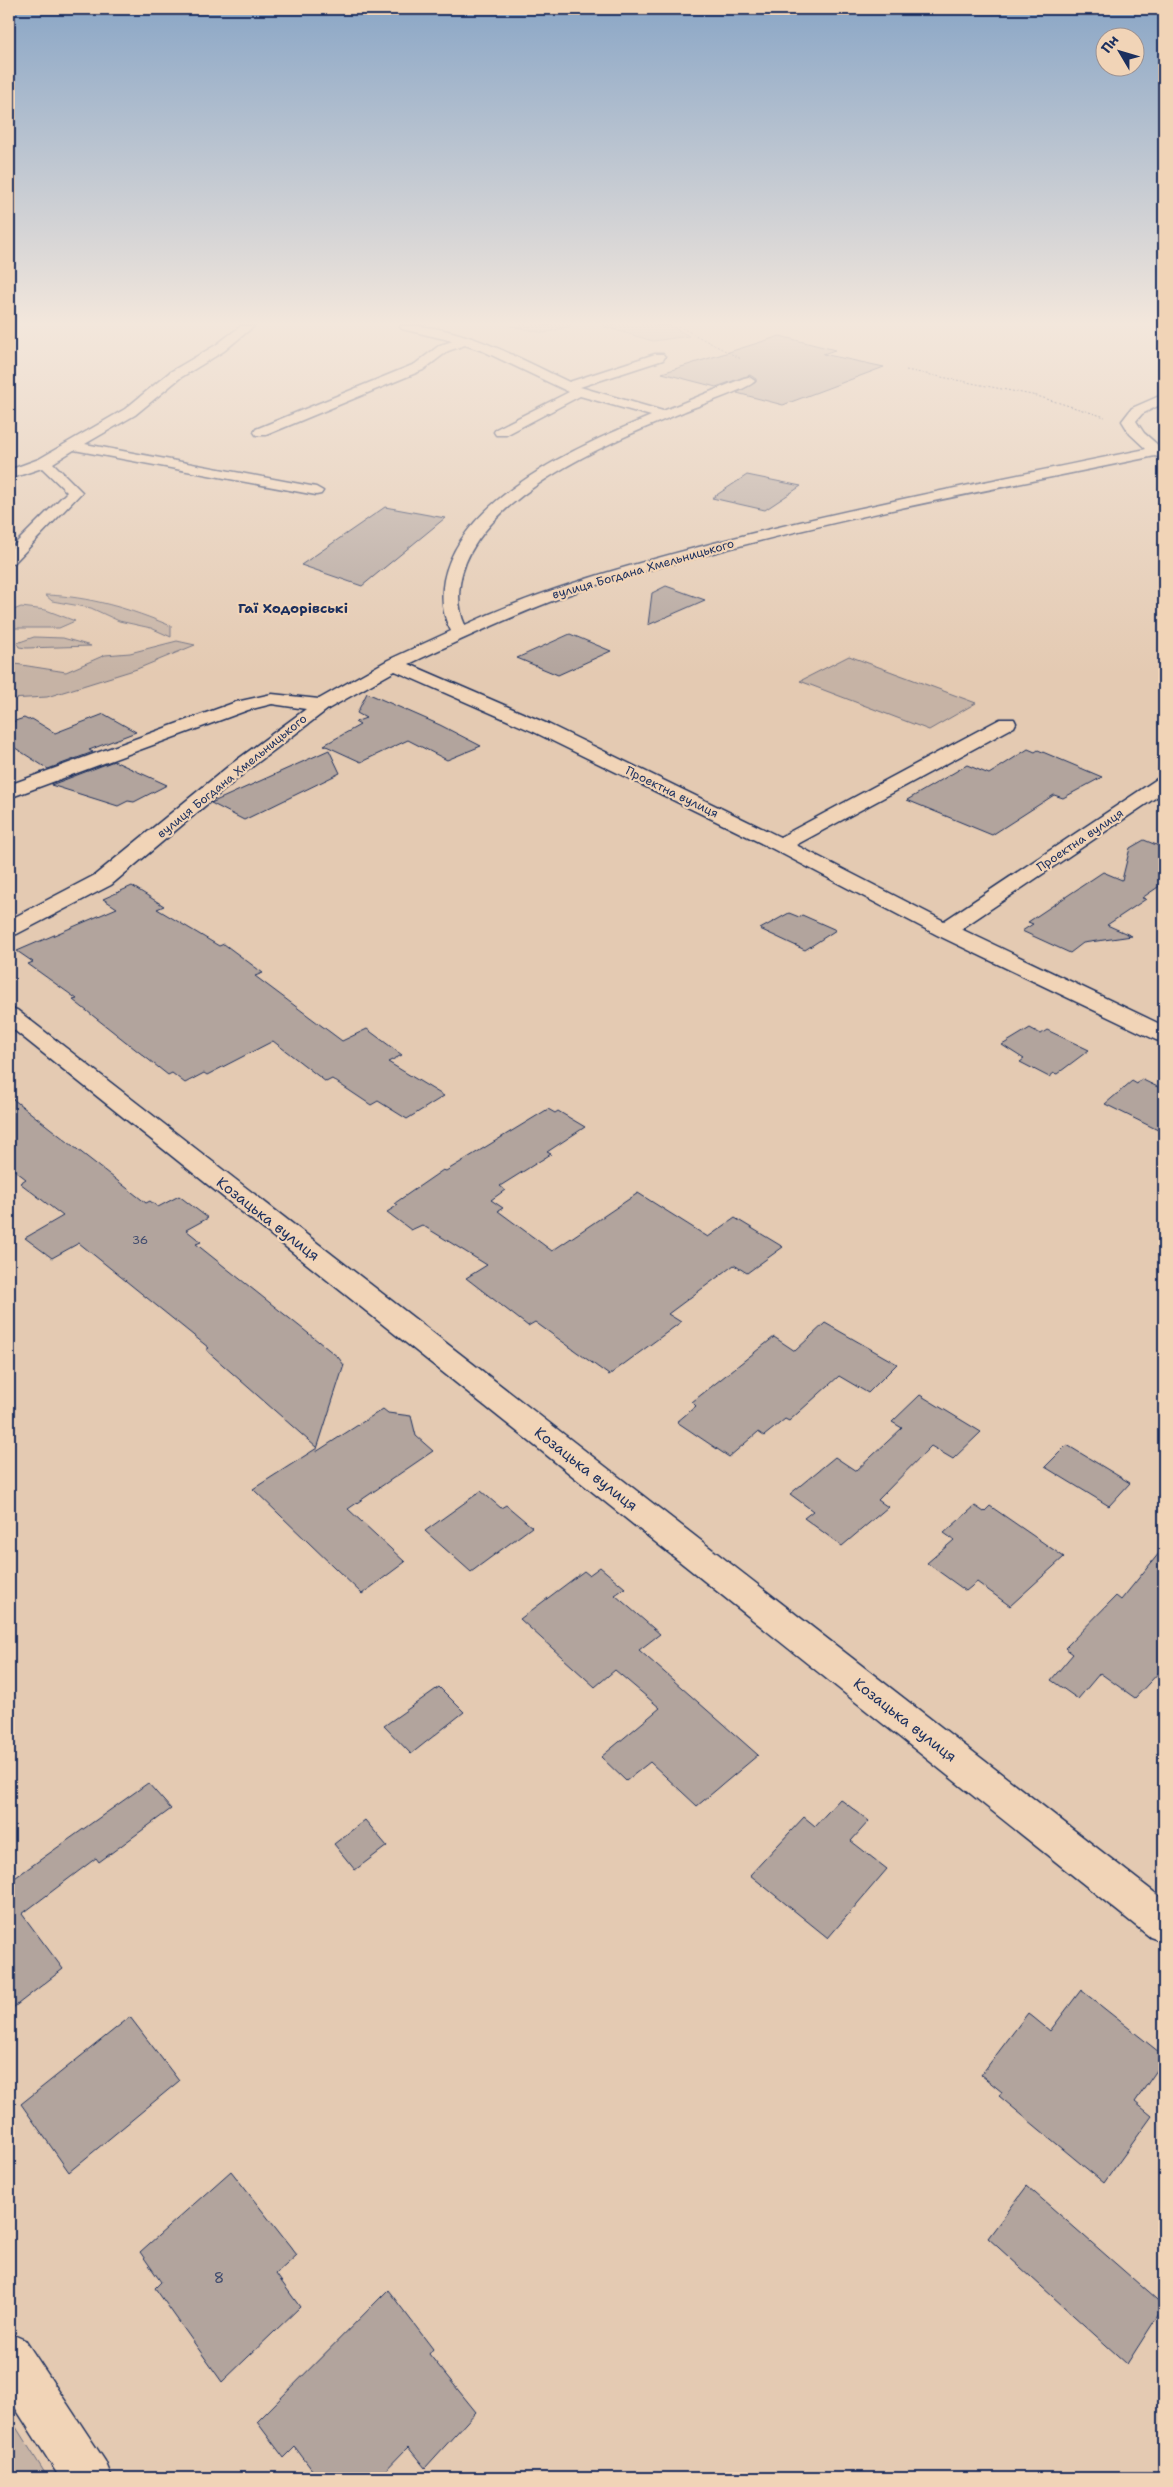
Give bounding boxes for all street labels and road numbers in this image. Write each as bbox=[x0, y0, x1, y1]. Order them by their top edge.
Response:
street label: вулиця Богдана Хмельницького bbox=[550, 535, 736, 603]
street label: вулиця Богдана Хмельницького bbox=[154, 710, 310, 842]
street label: Проектна вулиця bbox=[623, 763, 721, 821]
street label: Проектна вулиця bbox=[1033, 805, 1127, 875]
street label: Козацька вулиця bbox=[212, 1172, 324, 1266]
street label: Козацька вулиця bbox=[530, 1422, 642, 1516]
street label: Козацька вулиця bbox=[849, 1673, 961, 1767]

